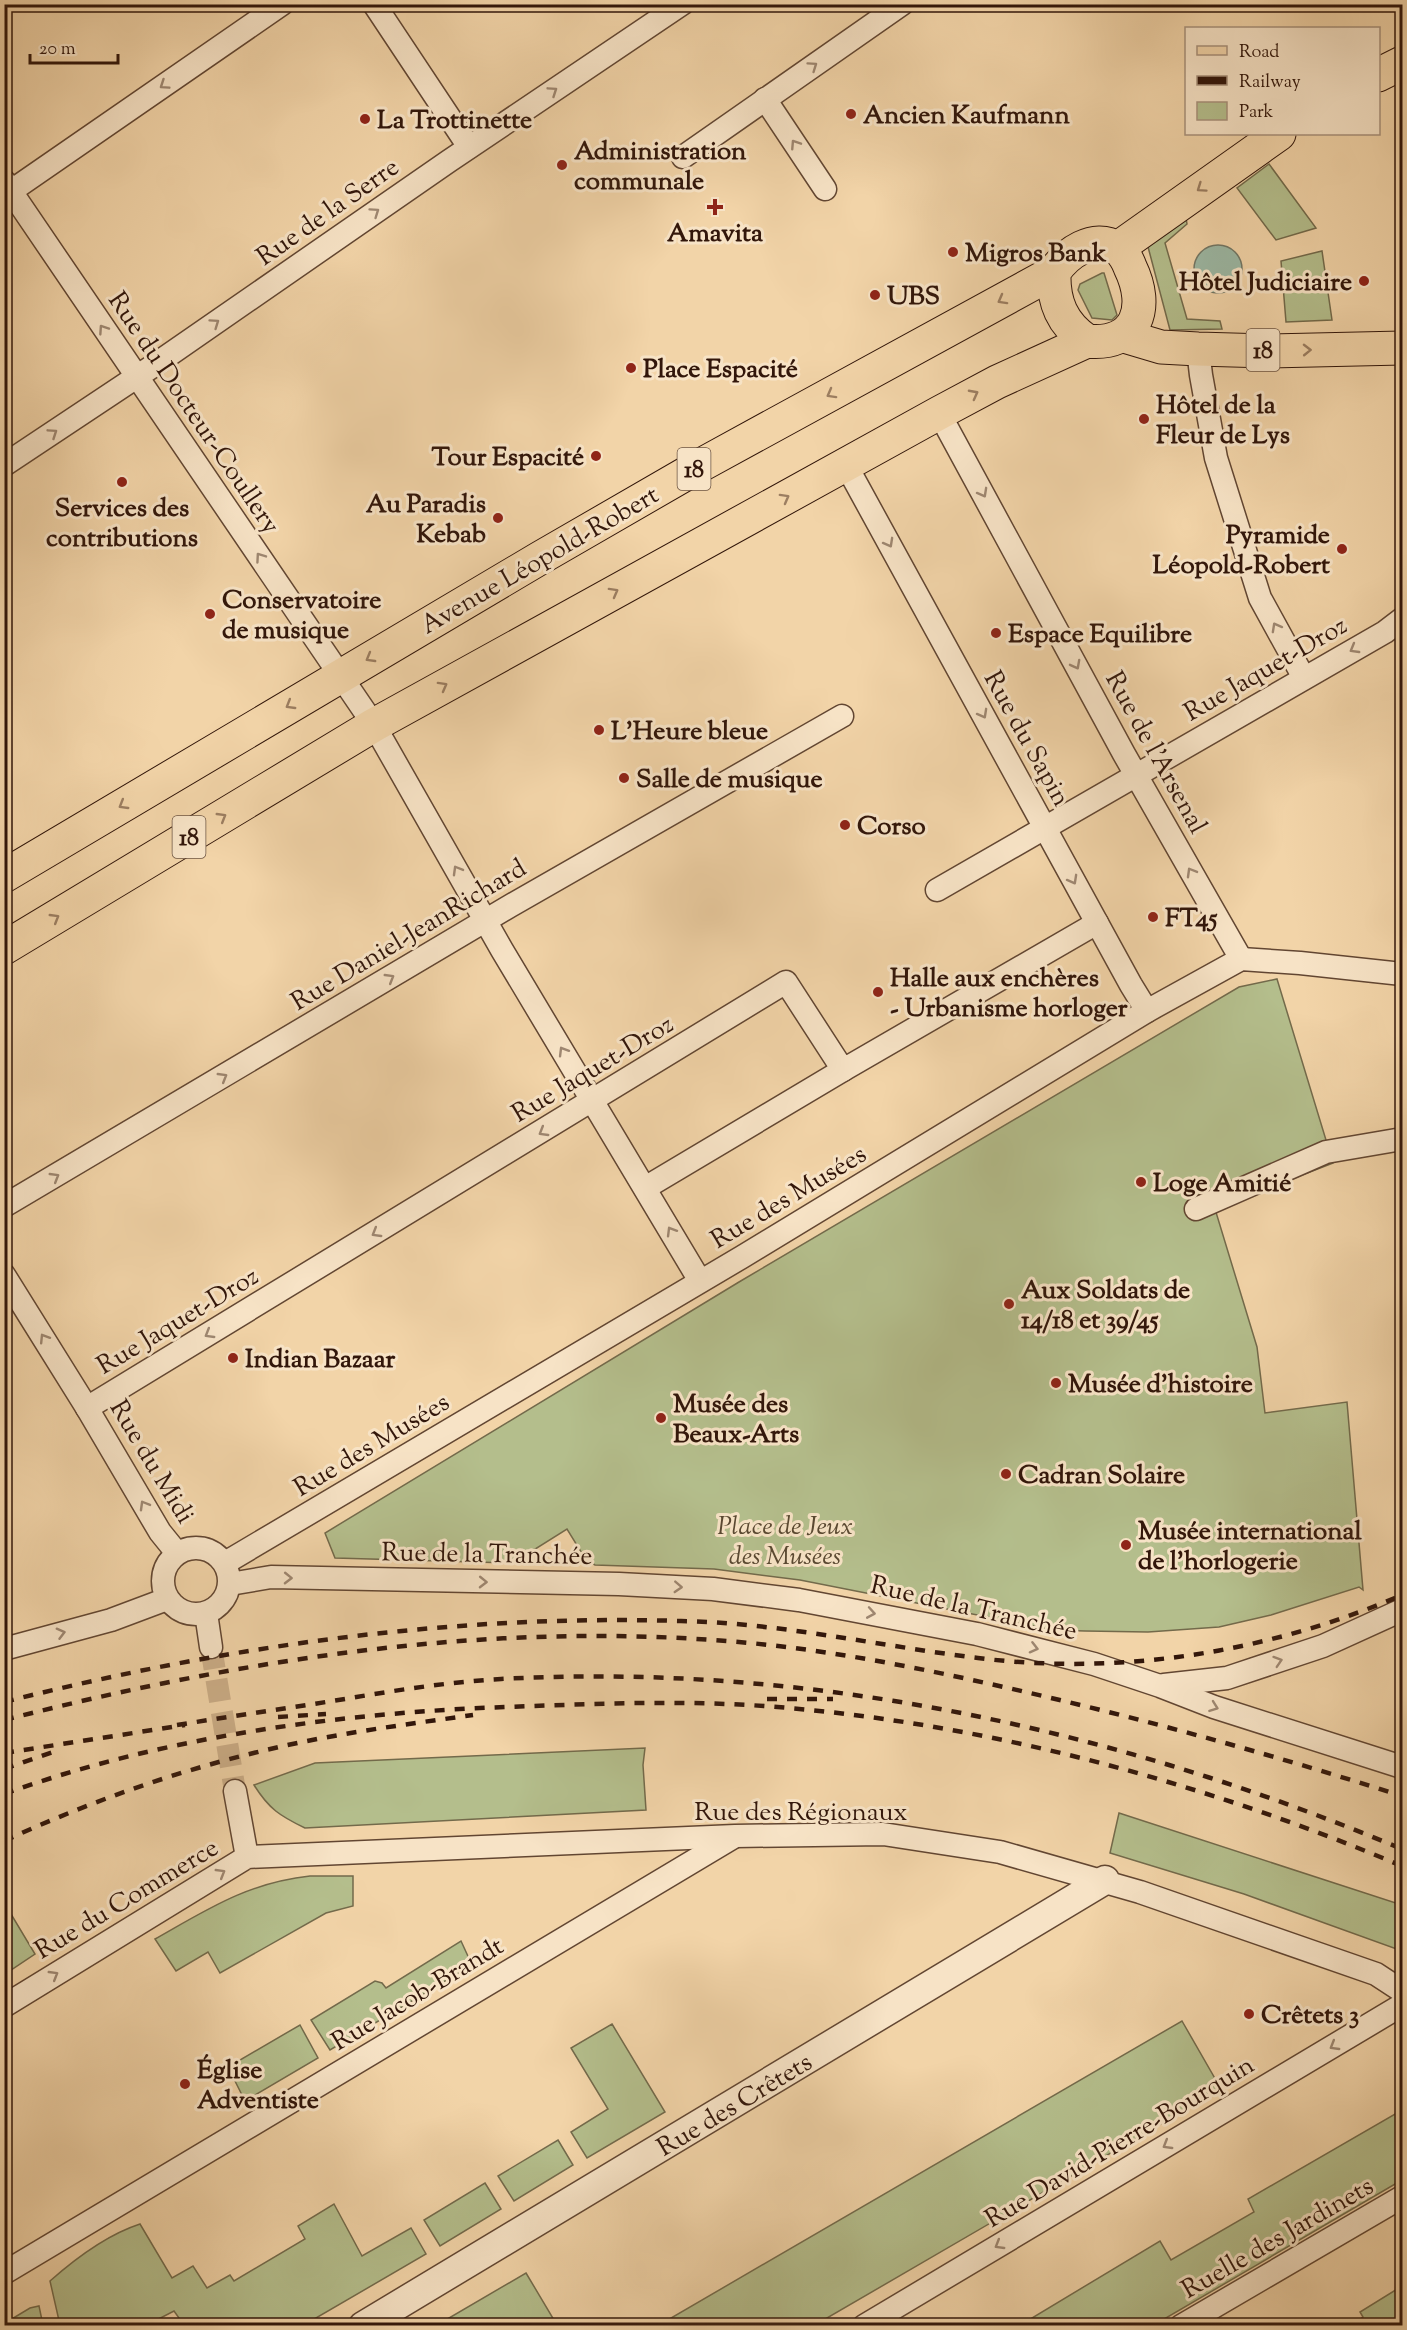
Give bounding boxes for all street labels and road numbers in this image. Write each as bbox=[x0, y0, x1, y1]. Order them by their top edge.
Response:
street label: Rue de la Serre bbox=[250, 150, 407, 276]
street label: Rue du Docteur-Coullery bbox=[98, 285, 288, 542]
road number: 18 bbox=[1246, 329, 1280, 371]
road number: 18 bbox=[678, 448, 710, 490]
street label: Avenue Léopold-Robert bbox=[414, 478, 666, 645]
street label: Rue Jaquet-Droz bbox=[1178, 608, 1355, 732]
street label: Rue du Sapin bbox=[973, 665, 1078, 814]
street label: Rue de l'Arsenal bbox=[1095, 665, 1215, 841]
road number: 18 bbox=[172, 816, 206, 858]
street label: Rue Daniel-JeanRichard bbox=[285, 851, 534, 1021]
street label: Rue Jaquet-Droz bbox=[505, 1007, 681, 1133]
street label: Rue des Musées bbox=[704, 1137, 874, 1259]
street label: Rue Jaquet-Droz bbox=[90, 1259, 266, 1385]
street label: Rue des Musées bbox=[287, 1385, 457, 1507]
street label: Rue du Midi bbox=[99, 1393, 202, 1531]
street label: Rue de la Tranchée bbox=[381, 1535, 593, 1576]
street label: Rue de la Tranchée bbox=[866, 1568, 1080, 1651]
street label: Rue des Régionaux bbox=[694, 1795, 908, 1832]
street label: Rue du Commerce bbox=[28, 1831, 226, 1970]
street label: Rue Jacob-Brandt bbox=[325, 1929, 511, 2061]
street label: Rue des Crêtets bbox=[651, 2045, 820, 2167]
street label: Rue David-Pierre-Bourquin bbox=[979, 2048, 1262, 2238]
street label: Ruelle des Jardinets bbox=[1175, 2169, 1381, 2309]

